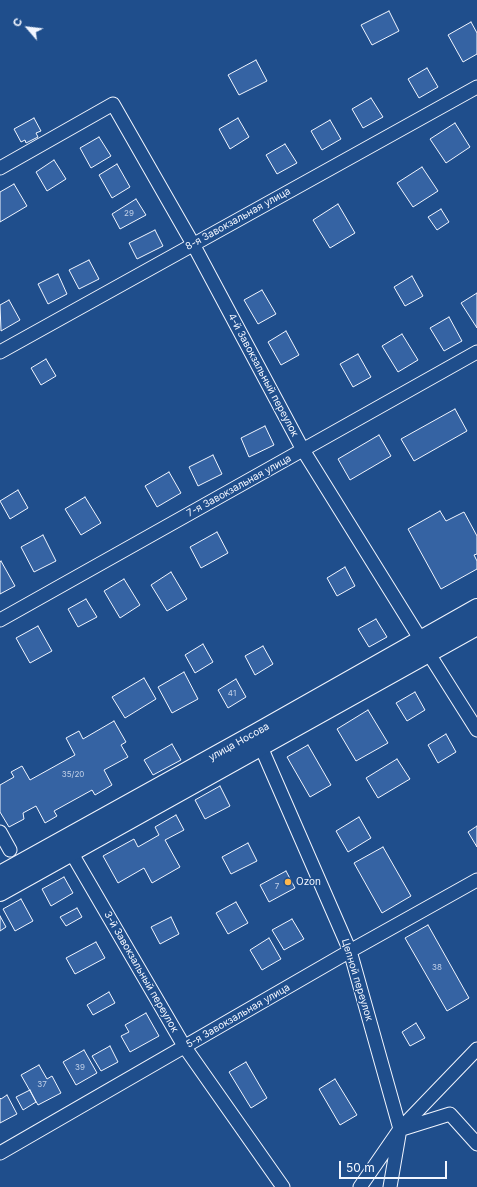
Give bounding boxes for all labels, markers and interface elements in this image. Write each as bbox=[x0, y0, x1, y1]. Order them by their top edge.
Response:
north arrow bbox=[8, 8, 48, 48]
text: С bbox=[9, 15, 25, 29]
street label: 8-я Завокзальная улица bbox=[184, 185, 292, 253]
house number: 29 bbox=[124, 209, 134, 219]
street label: 4-й Завокзальный переулок bbox=[225, 311, 301, 439]
street label: 7-я Завокзальная улица bbox=[185, 452, 293, 520]
house number: 41 bbox=[228, 689, 236, 699]
street label: улица Носова bbox=[207, 720, 271, 764]
house number: 35/20 bbox=[62, 770, 84, 780]
place label: Ozon bbox=[296, 876, 321, 888]
marker: Ozon bbox=[283, 877, 293, 887]
house number: 7 bbox=[275, 882, 279, 892]
street label: 3-й Завокзальный переулок bbox=[101, 909, 181, 1035]
street label: Цепной переулок bbox=[339, 937, 375, 1023]
house number: 38 bbox=[432, 963, 442, 973]
street label: 5-я Завокзальная улица bbox=[184, 981, 292, 1051]
house number: 39 bbox=[75, 1063, 85, 1073]
house number: 37 bbox=[37, 1080, 47, 1090]
scale bar bbox=[341, 1153, 449, 1179]
text: 50 m bbox=[346, 1160, 375, 1175]

